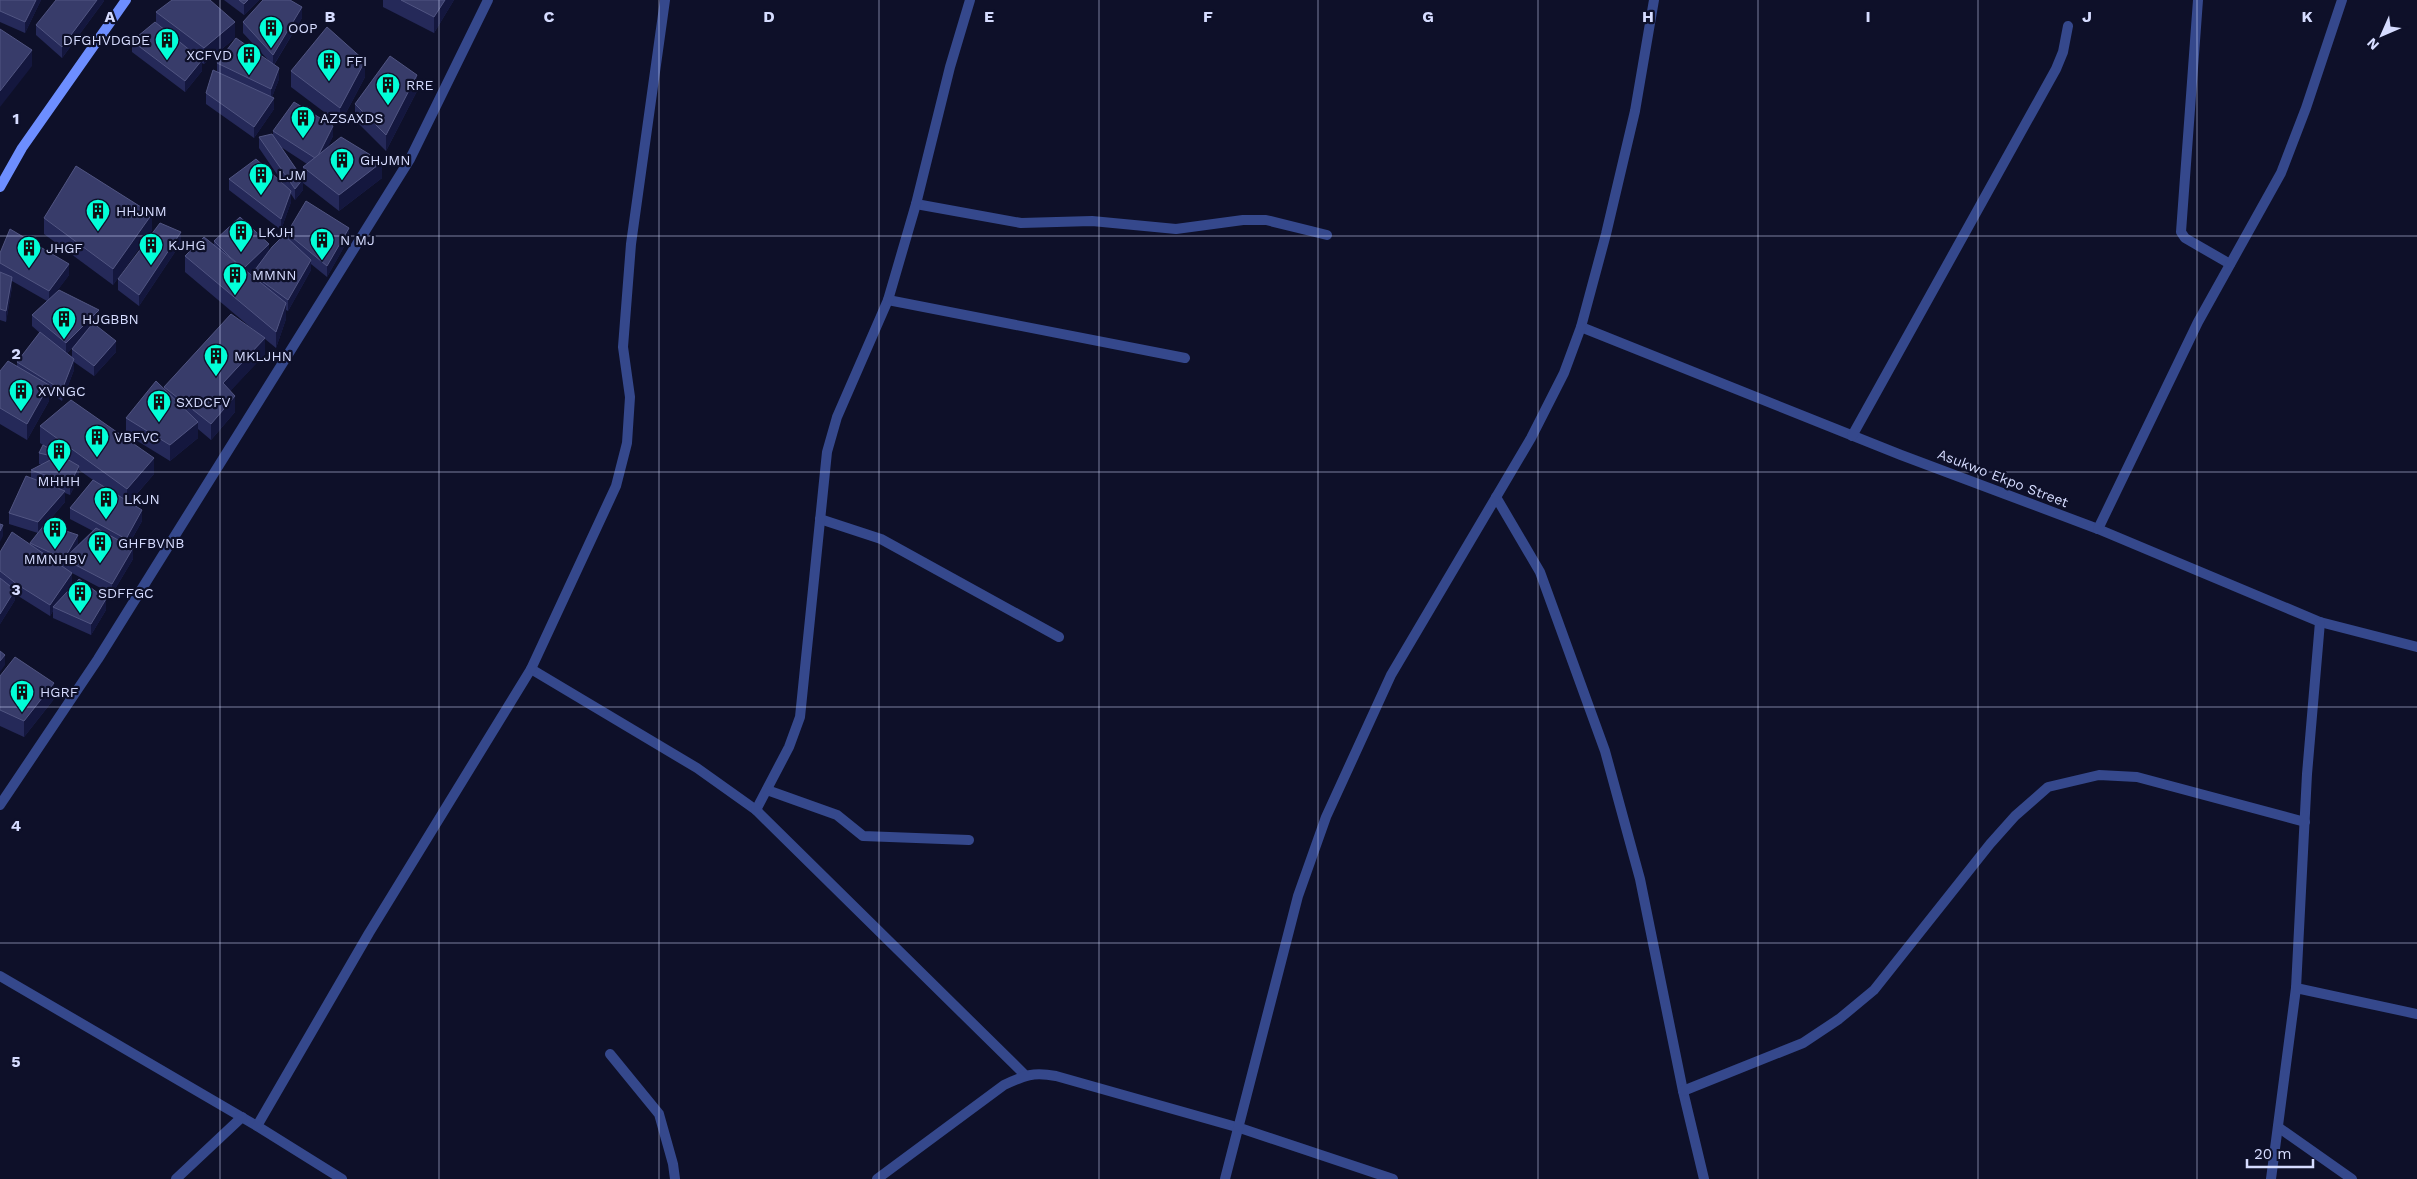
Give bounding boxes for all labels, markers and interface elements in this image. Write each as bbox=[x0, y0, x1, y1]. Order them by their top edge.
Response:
text: A bbox=[105, 7, 116, 26]
text: B bbox=[325, 7, 336, 26]
text: C bbox=[544, 7, 555, 26]
text: D bbox=[763, 7, 775, 26]
text: E bbox=[984, 7, 994, 26]
text: F bbox=[1203, 7, 1213, 26]
text: G bbox=[1422, 7, 1434, 26]
text: H bbox=[1642, 7, 1654, 26]
text: I bbox=[1865, 7, 1871, 26]
text: J bbox=[2082, 7, 2092, 26]
text: K bbox=[2301, 7, 2313, 26]
north arrow bbox=[2357, 10, 2407, 60]
building icon: OOP bbox=[258, 15, 284, 49]
place label: OOP bbox=[288, 20, 317, 36]
building icon: DFGHVDGDE bbox=[154, 27, 180, 61]
place label: DFGHVDGDE bbox=[63, 32, 150, 48]
text: N bbox=[2363, 35, 2382, 54]
building icon: XCFVD bbox=[236, 42, 262, 76]
place label: XCFVD bbox=[187, 47, 232, 63]
building icon: FFI bbox=[316, 48, 342, 82]
place label: FFI bbox=[346, 53, 367, 69]
building icon: RRE bbox=[375, 72, 401, 106]
place label: RRE bbox=[406, 77, 434, 93]
building icon: AZSAXDS bbox=[290, 105, 316, 139]
text: 1 bbox=[13, 109, 19, 128]
place label: AZSAXDS bbox=[320, 110, 383, 126]
building icon: GHJMN bbox=[329, 147, 355, 181]
place label: GHJMN bbox=[360, 152, 411, 168]
building icon: LJM bbox=[248, 162, 274, 196]
place label: LJM bbox=[278, 167, 306, 183]
building icon: HHJNM bbox=[85, 198, 111, 232]
place label: HHJNM bbox=[116, 203, 167, 219]
building icon: LKJH bbox=[228, 219, 254, 253]
place label: LKJH bbox=[258, 224, 294, 240]
building icon: N MJ bbox=[309, 227, 335, 261]
building icon: KJHG bbox=[138, 232, 164, 266]
place label: N MJ bbox=[340, 232, 375, 248]
building icon: JHGF bbox=[16, 235, 42, 269]
place label: KJHG bbox=[168, 237, 206, 253]
place label: JHGF bbox=[46, 240, 83, 256]
building icon: MMNN bbox=[222, 262, 248, 296]
place label: MMNN bbox=[252, 267, 296, 283]
building icon: HJGBBN bbox=[51, 306, 77, 340]
place label: HJGBBN bbox=[82, 311, 139, 327]
building icon: MKLJHN bbox=[203, 343, 229, 377]
text: 2 bbox=[11, 344, 21, 363]
place label: MKLJHN bbox=[234, 348, 292, 364]
building icon: XVNGC bbox=[8, 378, 34, 412]
place label: XVNGC bbox=[38, 383, 86, 399]
building icon: SXDCFV bbox=[146, 389, 172, 423]
place label: SXDCFV bbox=[176, 394, 231, 410]
building icon: VBFVC bbox=[84, 424, 110, 458]
place label: VBFVC bbox=[114, 429, 159, 445]
building icon: MHHH bbox=[46, 438, 72, 472]
street label: Asukwo Ekpo Street bbox=[1935, 446, 2071, 510]
place label: MHHH bbox=[38, 473, 80, 489]
building icon: LKJN bbox=[93, 486, 119, 520]
place label: LKJN bbox=[124, 491, 160, 507]
building icon: MMNHBV bbox=[42, 516, 68, 550]
building icon: GHFBVNB bbox=[87, 530, 113, 564]
place label: GHFBVNB bbox=[118, 535, 184, 551]
place label: MMNHBV bbox=[24, 551, 86, 567]
text: 3 bbox=[11, 580, 21, 599]
building icon: SDFFGC bbox=[67, 580, 93, 614]
place label: SDFFGC bbox=[98, 585, 154, 601]
building icon: HGRF bbox=[9, 679, 35, 713]
place label: HGRF bbox=[40, 684, 78, 700]
text: 4 bbox=[11, 816, 21, 835]
text: 5 bbox=[11, 1052, 21, 1071]
scale bar bbox=[2247, 1136, 2313, 1168]
text: 20 m bbox=[2254, 1145, 2292, 1163]

